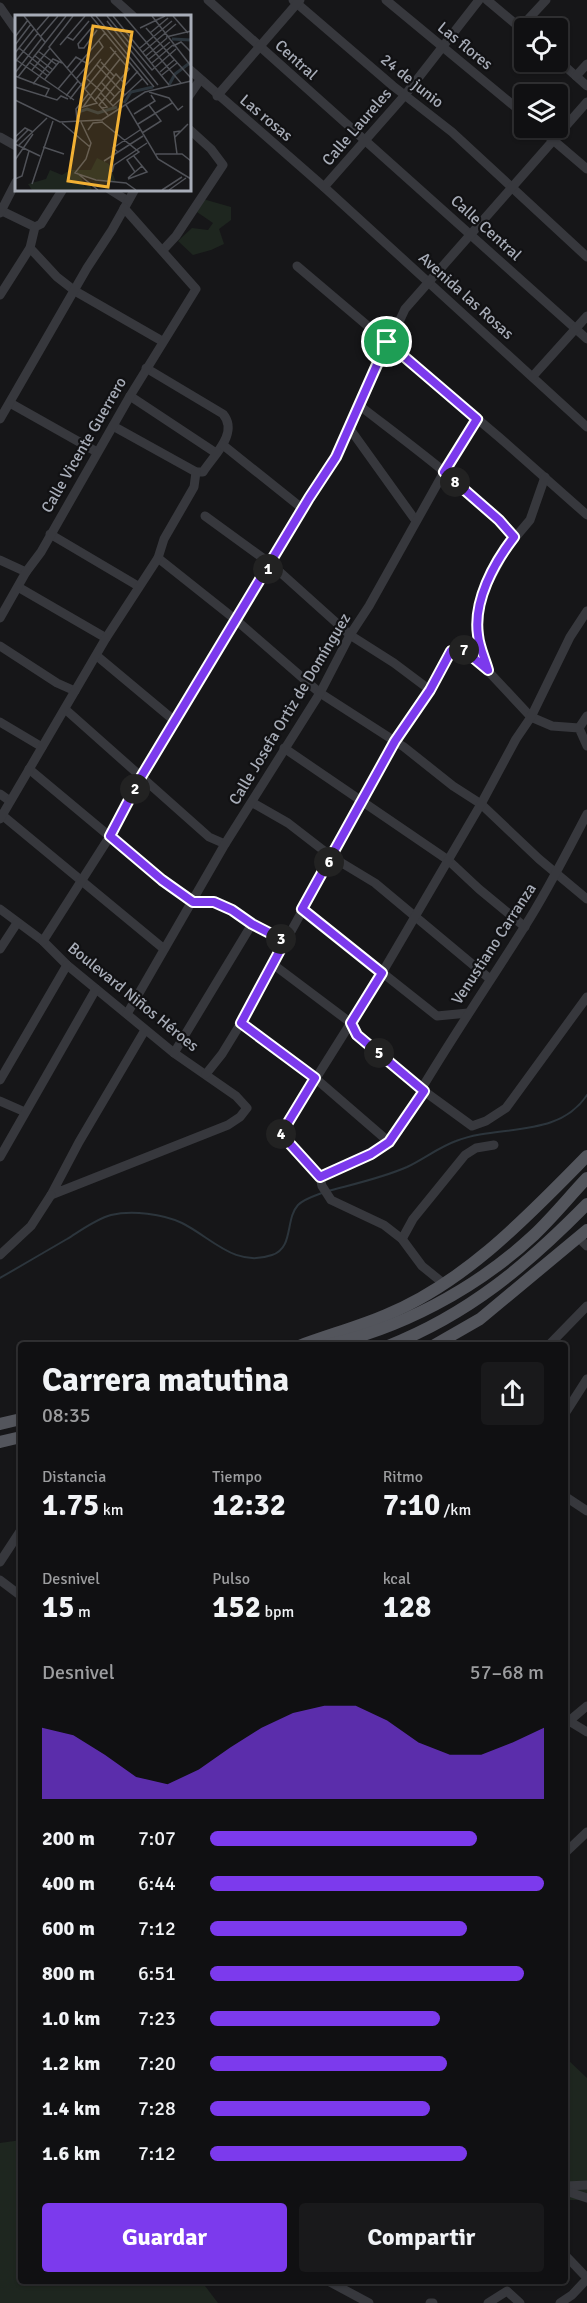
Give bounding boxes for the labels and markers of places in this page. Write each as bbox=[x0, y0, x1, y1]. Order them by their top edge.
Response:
pin bbox=[361, 316, 412, 367]
pin: 8 bbox=[440, 467, 470, 497]
pin: 1 bbox=[253, 554, 283, 584]
pin: 7 bbox=[449, 635, 479, 665]
pin: 2 bbox=[120, 774, 150, 804]
pin: 6 bbox=[314, 847, 344, 877]
pin: 3 bbox=[266, 924, 296, 954]
pin: 5 bbox=[364, 1038, 394, 1068]
pin: 4 bbox=[266, 1119, 296, 1149]

